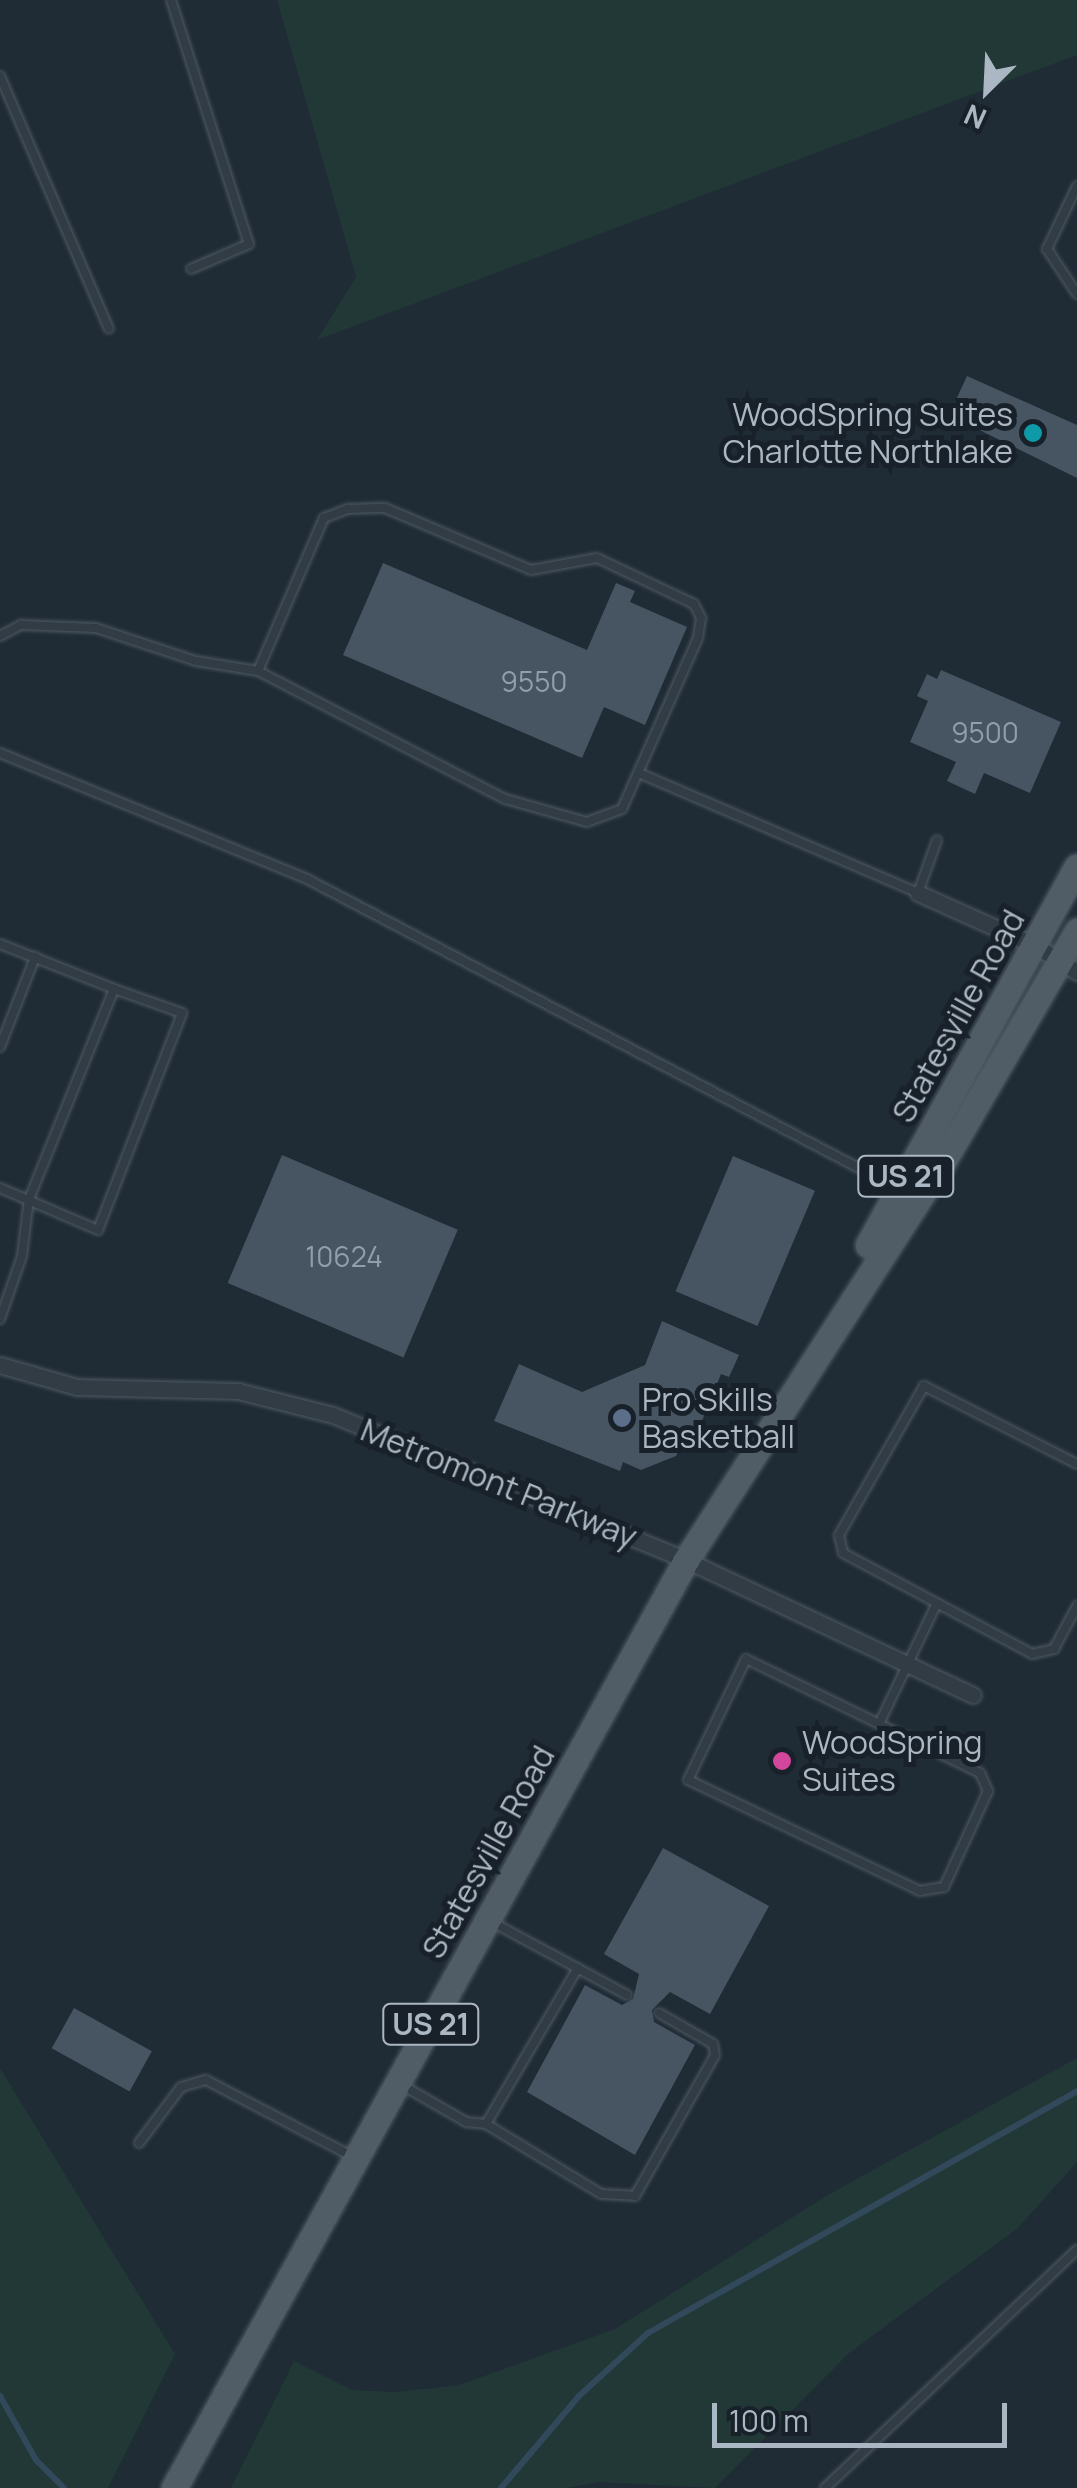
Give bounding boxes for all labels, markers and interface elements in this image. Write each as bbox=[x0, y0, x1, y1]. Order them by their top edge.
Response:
north arrow bbox=[937, 40, 1037, 140]
text: N bbox=[958, 96, 992, 139]
place label: WoodSpring Suites Charlotte Northlake bbox=[723, 396, 1013, 471]
marker: WoodSpring Suites Charlotte Northlake bbox=[1022, 422, 1044, 444]
house number: 9550 bbox=[501, 664, 567, 698]
house number: 9500 bbox=[951, 715, 1019, 749]
street label: Statesville Road bbox=[884, 903, 1032, 1129]
road number: US 21 bbox=[856, 1151, 956, 1201]
house number: 10624 bbox=[305, 1239, 383, 1273]
place label: Pro Skills Basketball bbox=[642, 1381, 795, 1456]
marker: Pro Skills Basketball bbox=[611, 1407, 633, 1429]
street label: Metromont Parkway bbox=[356, 1410, 642, 1556]
place label: WoodSpring Suites bbox=[802, 1724, 982, 1799]
street label: Statesville Road bbox=[414, 1739, 562, 1965]
marker: WoodSpring Suites bbox=[771, 1750, 793, 1772]
road number: US 21 bbox=[381, 1999, 481, 2049]
scale bar bbox=[717, 2383, 1012, 2445]
text: 100 m bbox=[729, 2400, 809, 2441]

